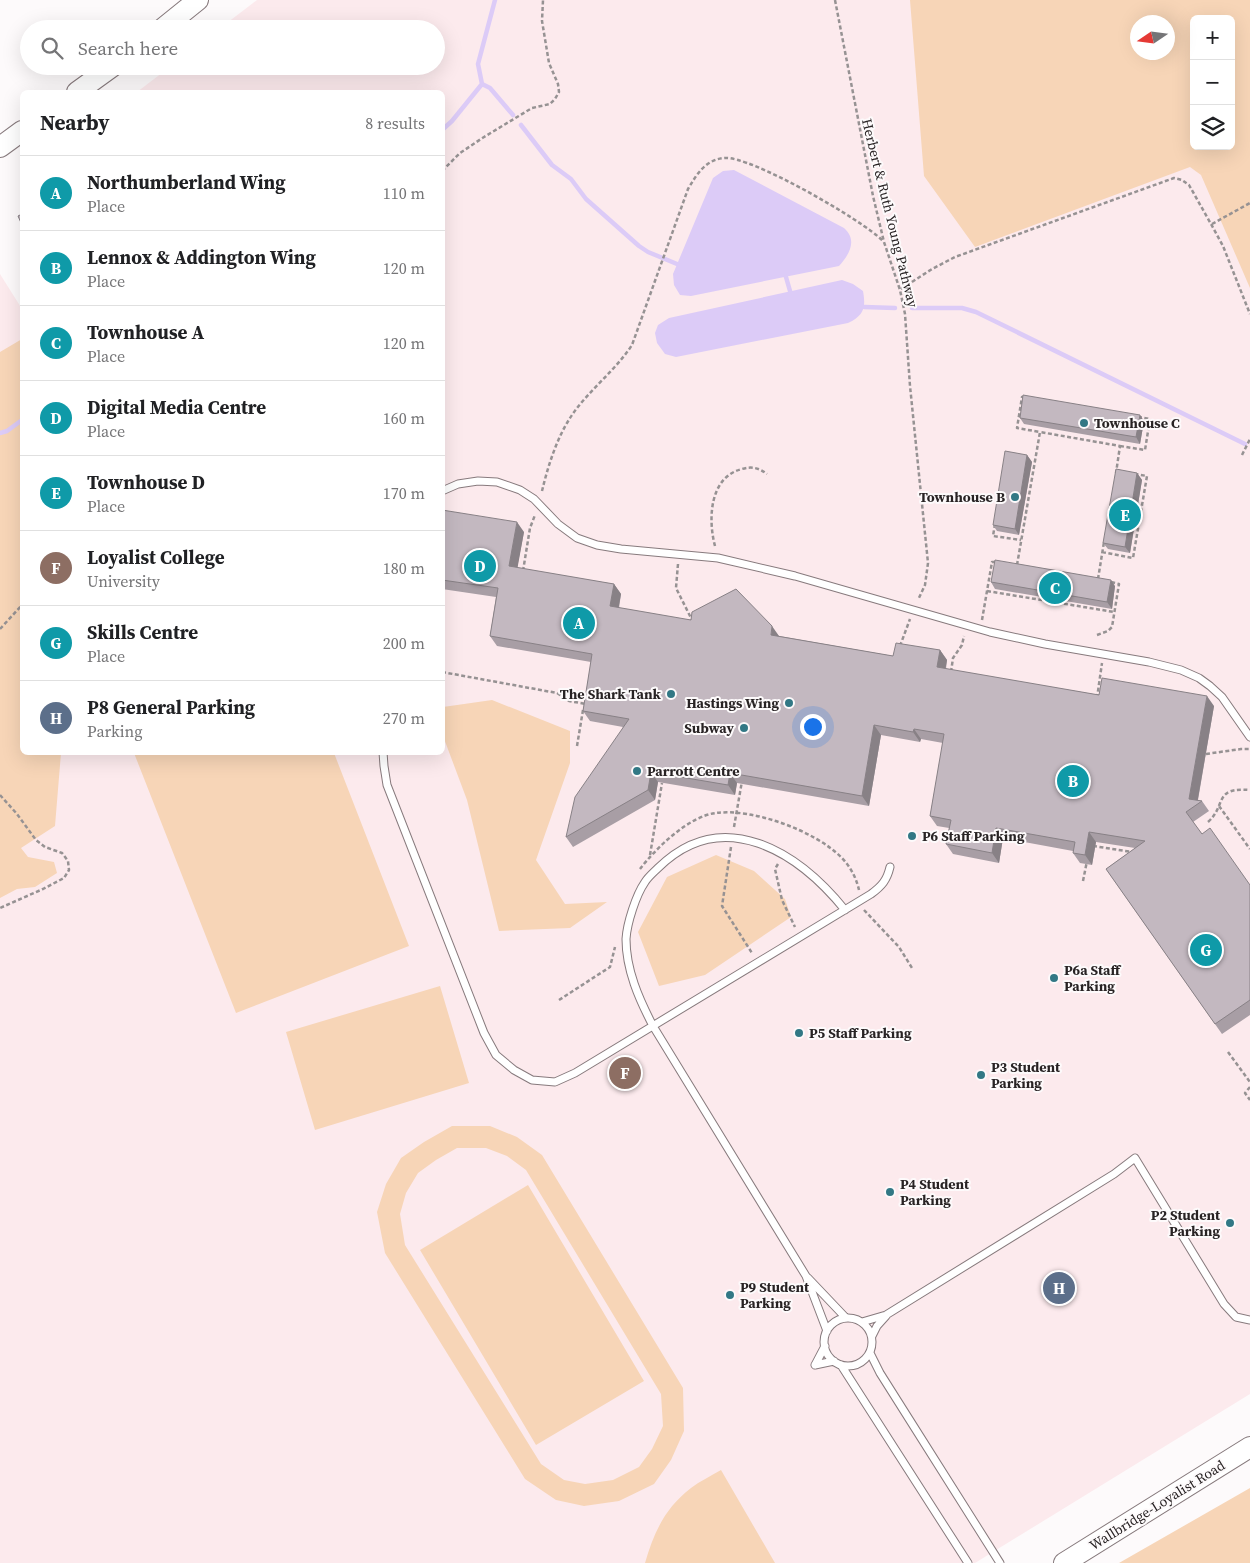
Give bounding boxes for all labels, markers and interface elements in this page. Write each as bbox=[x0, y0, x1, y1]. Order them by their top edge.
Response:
north arrow bbox=[1130, 15, 1175, 60]
map controls bbox=[1190, 15, 1235, 150]
button: + bbox=[1190, 15, 1235, 60]
search box bbox=[20, 20, 445, 75]
icon: search bbox=[38, 34, 66, 62]
text: Search here bbox=[78, 35, 178, 61]
button: − bbox=[1190, 60, 1235, 105]
button: layers bbox=[1190, 105, 1235, 150]
text: Nearby bbox=[40, 108, 110, 137]
text: 8 results bbox=[365, 112, 425, 134]
street label: Herbert & Ruth Young Pathway bbox=[857, 116, 923, 310]
text: Northumberland Wing bbox=[87, 169, 286, 195]
text: A bbox=[51, 182, 61, 204]
text: 110 m bbox=[383, 182, 425, 204]
text: Place bbox=[87, 195, 125, 217]
text: Lennox & Addington Wing bbox=[87, 244, 316, 270]
text: B bbox=[51, 257, 61, 279]
text: 120 m bbox=[383, 257, 425, 279]
text: Place bbox=[87, 270, 125, 292]
text: Townhouse A bbox=[87, 319, 204, 345]
text: C bbox=[51, 332, 61, 354]
text: 120 m bbox=[383, 332, 425, 354]
text: Place bbox=[87, 345, 125, 367]
text: Digital Media Centre bbox=[87, 394, 266, 420]
text: D bbox=[50, 407, 62, 429]
text: 160 m bbox=[383, 407, 425, 429]
place label: Townhouse C bbox=[1094, 413, 1180, 433]
marker: Townhouse C bbox=[1078, 417, 1090, 429]
text: Place bbox=[87, 420, 125, 442]
text: Townhouse D bbox=[87, 469, 205, 495]
text: E bbox=[51, 482, 61, 504]
text: 170 m bbox=[383, 482, 425, 504]
place label: Townhouse B bbox=[919, 487, 1005, 507]
marker: Townhouse B bbox=[1009, 491, 1021, 503]
text: Place bbox=[87, 495, 125, 517]
pin: E bbox=[1109, 496, 1141, 534]
text: Loyalist College bbox=[87, 544, 225, 570]
pin: D bbox=[464, 547, 496, 585]
text: F bbox=[51, 557, 61, 579]
text: 180 m bbox=[383, 557, 425, 579]
pin: C bbox=[1039, 569, 1071, 607]
text: University bbox=[87, 570, 160, 592]
pin: A bbox=[563, 604, 595, 642]
text: Skills Centre bbox=[87, 619, 198, 645]
text: G bbox=[51, 632, 61, 654]
text: 200 m bbox=[383, 632, 425, 654]
text: Place bbox=[87, 645, 125, 667]
place label: The Shark Tank bbox=[560, 684, 662, 704]
marker: The Shark Tank bbox=[665, 688, 677, 700]
place label: Hastings Wing bbox=[686, 693, 779, 713]
text: P8 General Parking bbox=[87, 694, 255, 720]
marker: Hastings Wing bbox=[783, 697, 795, 709]
text: H bbox=[50, 707, 62, 729]
text: 270 m bbox=[383, 707, 425, 729]
your location bbox=[800, 714, 826, 740]
place label: Subway bbox=[684, 718, 735, 738]
text: Parking bbox=[87, 720, 143, 742]
marker: Subway bbox=[738, 722, 750, 734]
place label: Parrott Centre bbox=[647, 761, 740, 781]
pin: B bbox=[1057, 762, 1089, 800]
marker: Parrott Centre bbox=[631, 765, 643, 777]
place label: P6 Staff Parking bbox=[922, 826, 1025, 846]
marker: P6 Staff Parking bbox=[906, 830, 918, 842]
pin: G bbox=[1190, 931, 1222, 969]
place label: P6a Staff Parking bbox=[1064, 960, 1121, 996]
marker: P6a Staff Parking bbox=[1048, 972, 1060, 984]
place label: P5 Staff Parking bbox=[809, 1023, 912, 1043]
marker: P5 Staff Parking bbox=[793, 1027, 805, 1039]
pin: F bbox=[609, 1054, 641, 1092]
place label: P3 Student Parking bbox=[991, 1057, 1061, 1093]
marker: P3 Student Parking bbox=[975, 1069, 987, 1081]
place label: P4 Student Parking bbox=[900, 1174, 970, 1210]
marker: P4 Student Parking bbox=[884, 1186, 896, 1198]
place label: P2 Student Parking bbox=[1151, 1205, 1221, 1241]
marker: P2 Student Parking bbox=[1224, 1217, 1236, 1229]
pin: H bbox=[1043, 1269, 1075, 1307]
place label: P9 Student Parking bbox=[740, 1277, 810, 1313]
marker: P9 Student Parking bbox=[724, 1289, 736, 1301]
street label: Wallbridge-Loyalist Road bbox=[1085, 1455, 1229, 1555]

